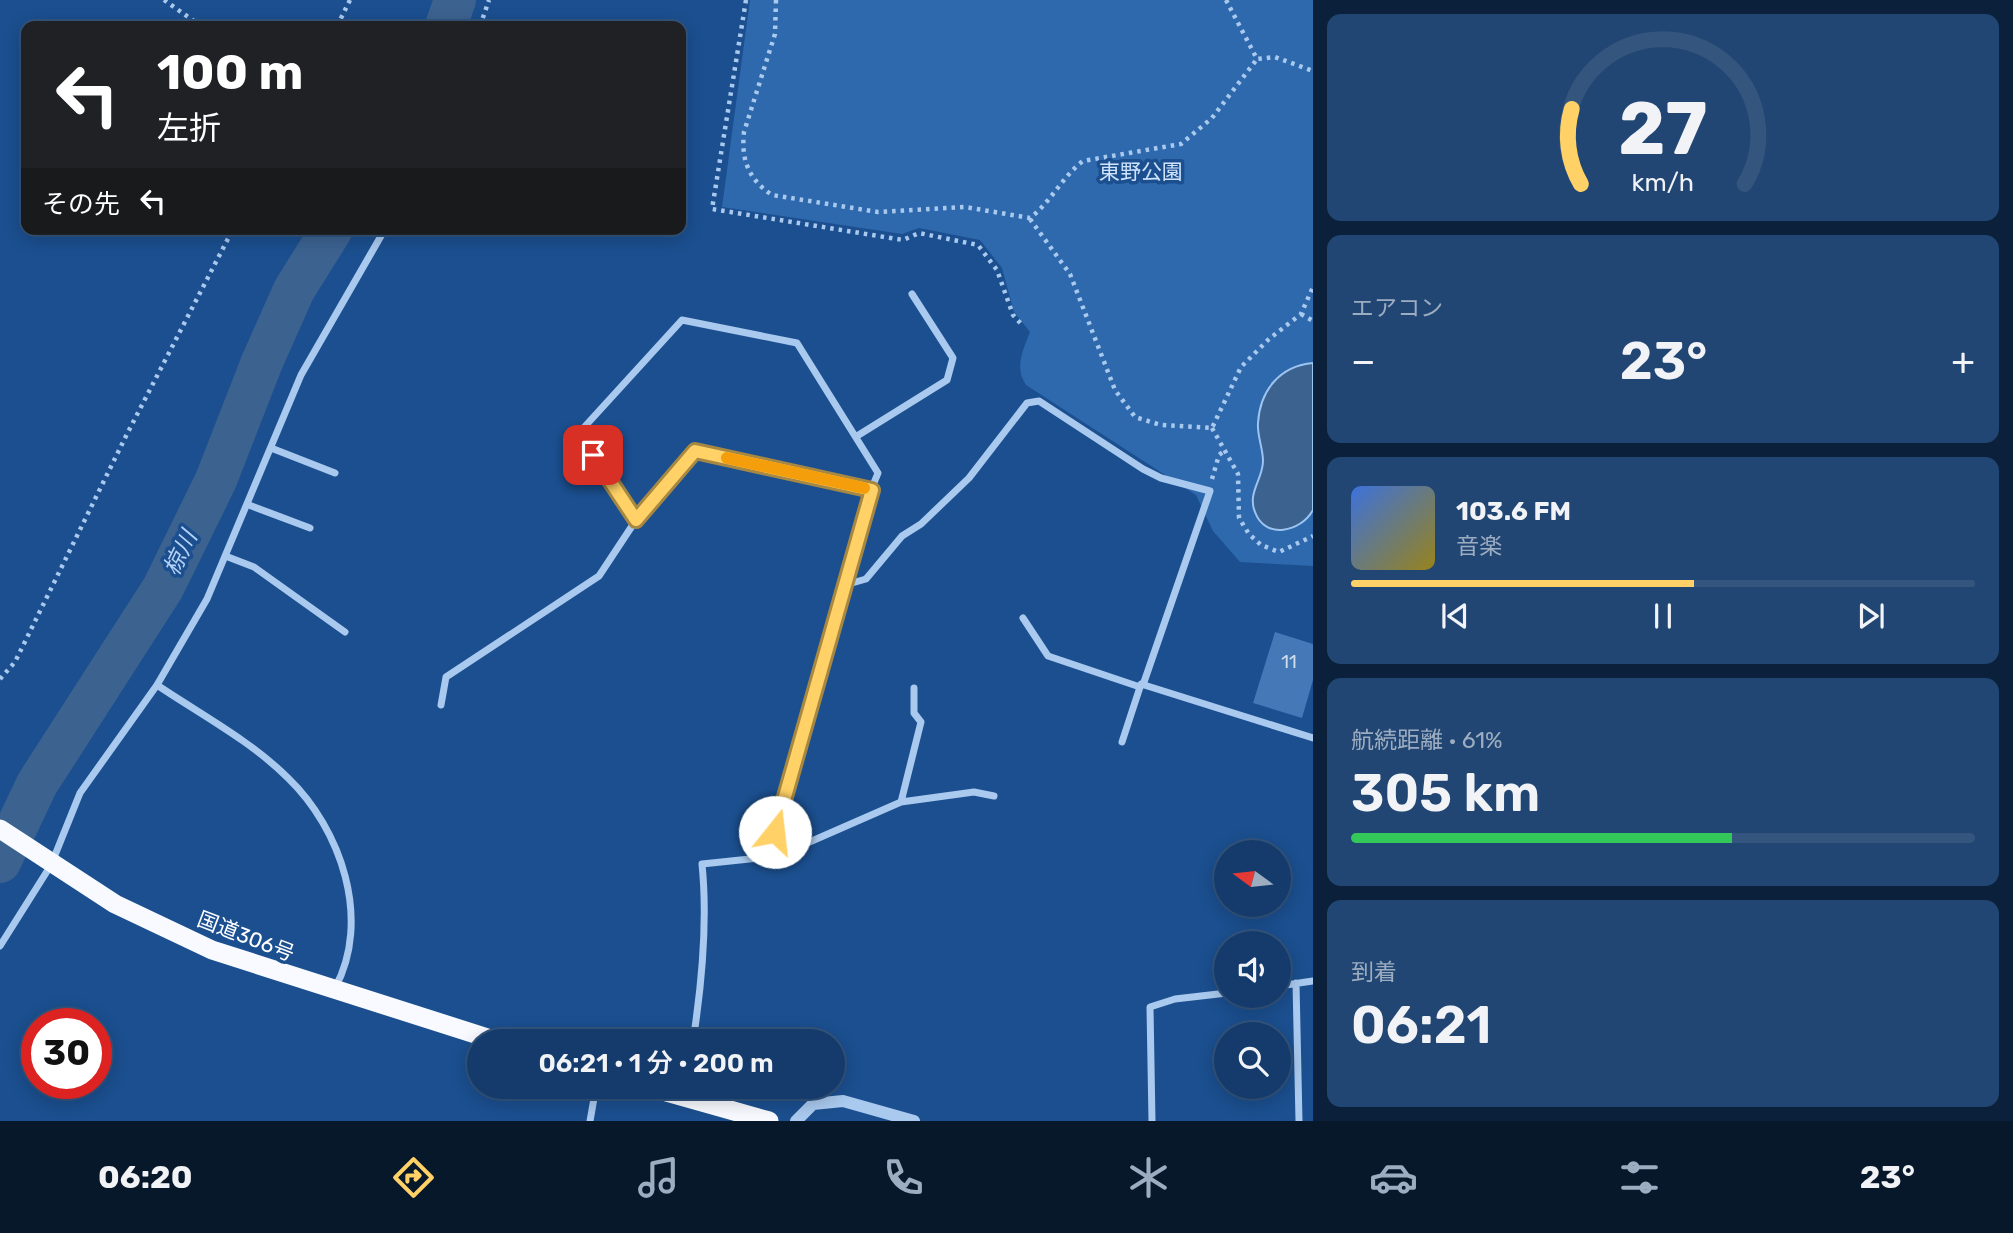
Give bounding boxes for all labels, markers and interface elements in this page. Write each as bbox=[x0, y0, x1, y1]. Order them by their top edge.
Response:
text: 100 m bbox=[157, 43, 303, 101]
icon: left bbox=[42, 49, 133, 140]
text: 27 bbox=[1618, 86, 1708, 172]
text: 左折 bbox=[157, 109, 221, 147]
park label: 東野公園 bbox=[1099, 159, 1183, 184]
text: km/h bbox=[1632, 168, 1694, 197]
icon: left bbox=[134, 182, 172, 220]
text: その先 bbox=[42, 189, 120, 220]
text: エアコン bbox=[1351, 294, 1443, 322]
text: 23° bbox=[1620, 330, 1707, 392]
text: − bbox=[1351, 338, 1376, 384]
text: + bbox=[1951, 338, 1975, 384]
pin bbox=[563, 425, 623, 485]
icon: arrive bbox=[574, 436, 612, 474]
text: 103.6 FM bbox=[1456, 496, 1571, 527]
water label: 椋川 bbox=[157, 523, 204, 580]
text: 音楽 bbox=[1456, 532, 1502, 560]
icon: previous bbox=[1436, 597, 1474, 635]
icon: pause bbox=[1644, 597, 1682, 635]
icon: next bbox=[1852, 597, 1890, 635]
house number: 11 bbox=[1281, 651, 1297, 673]
text: 航続距離 · 61% bbox=[1351, 726, 1503, 754]
text: 305 km bbox=[1351, 762, 1540, 824]
position arrow bbox=[738, 795, 812, 869]
north arrow bbox=[1214, 840, 1292, 917]
map controls bbox=[1214, 840, 1291, 1099]
street label: 国道306号 bbox=[194, 906, 298, 966]
button: sound bbox=[1214, 931, 1291, 1008]
text: 到着 bbox=[1351, 958, 1397, 986]
text: 06:21 bbox=[1351, 994, 1492, 1056]
speed limit sign: 30 bbox=[21, 1008, 112, 1099]
button: search bbox=[1214, 1022, 1291, 1099]
text: 06:21 · 1 分 · 200 m bbox=[538, 1048, 774, 1079]
icon: directions bbox=[389, 1153, 438, 1202]
icon: music bbox=[634, 1153, 683, 1202]
icon: phone bbox=[879, 1153, 928, 1202]
icon: climate bbox=[1124, 1153, 1173, 1202]
icon: car bbox=[1369, 1153, 1418, 1202]
icon: filters bbox=[1615, 1153, 1664, 1202]
text: 06:20 bbox=[98, 1158, 193, 1196]
text: 23° bbox=[1860, 1158, 1915, 1196]

